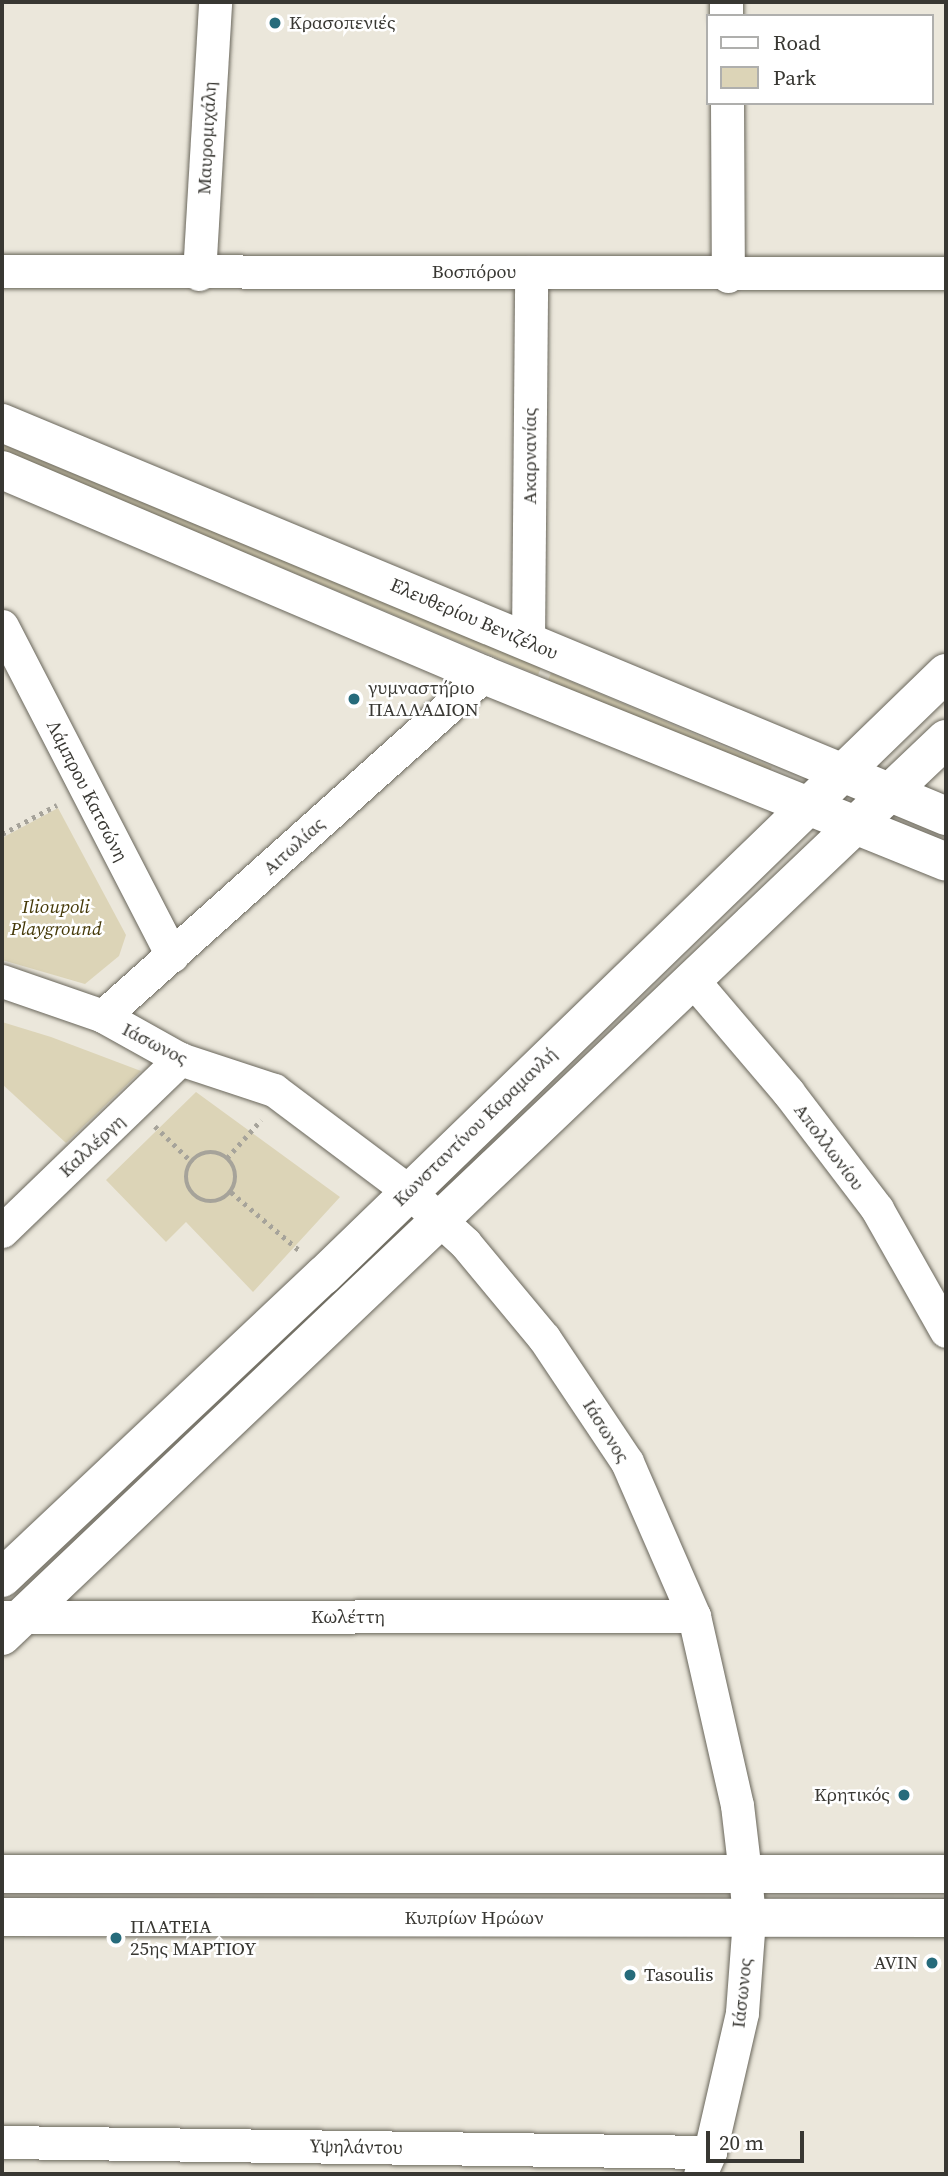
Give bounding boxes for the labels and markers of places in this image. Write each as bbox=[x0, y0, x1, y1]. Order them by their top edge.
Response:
place label: Κρασοπενιές bbox=[289, 12, 396, 34]
marker: Κρασοπενιές bbox=[267, 15, 283, 31]
place label: γυμναστήριο ΠΑΛΛΑΔΙΟΝ bbox=[368, 677, 479, 721]
marker: γυμναστήριο ΠΑΛΛΑΔΙΟΝ bbox=[346, 691, 362, 707]
place label: Κρητικός bbox=[814, 1784, 890, 1806]
marker: Κρητικός bbox=[896, 1787, 912, 1803]
place label: ΠΛΑΤΕΙΑ 25ης ΜΑΡΤΙΟΥ bbox=[130, 1916, 256, 1960]
marker: ΠΛΑΤΕΙΑ 25ης ΜΑΡΤΙΟΥ bbox=[108, 1930, 124, 1946]
place label: AVIN bbox=[874, 1952, 918, 1974]
marker: AVIN bbox=[924, 1955, 940, 1971]
place label: Tasoulis bbox=[644, 1964, 714, 1986]
marker: Tasoulis bbox=[622, 1967, 638, 1983]

